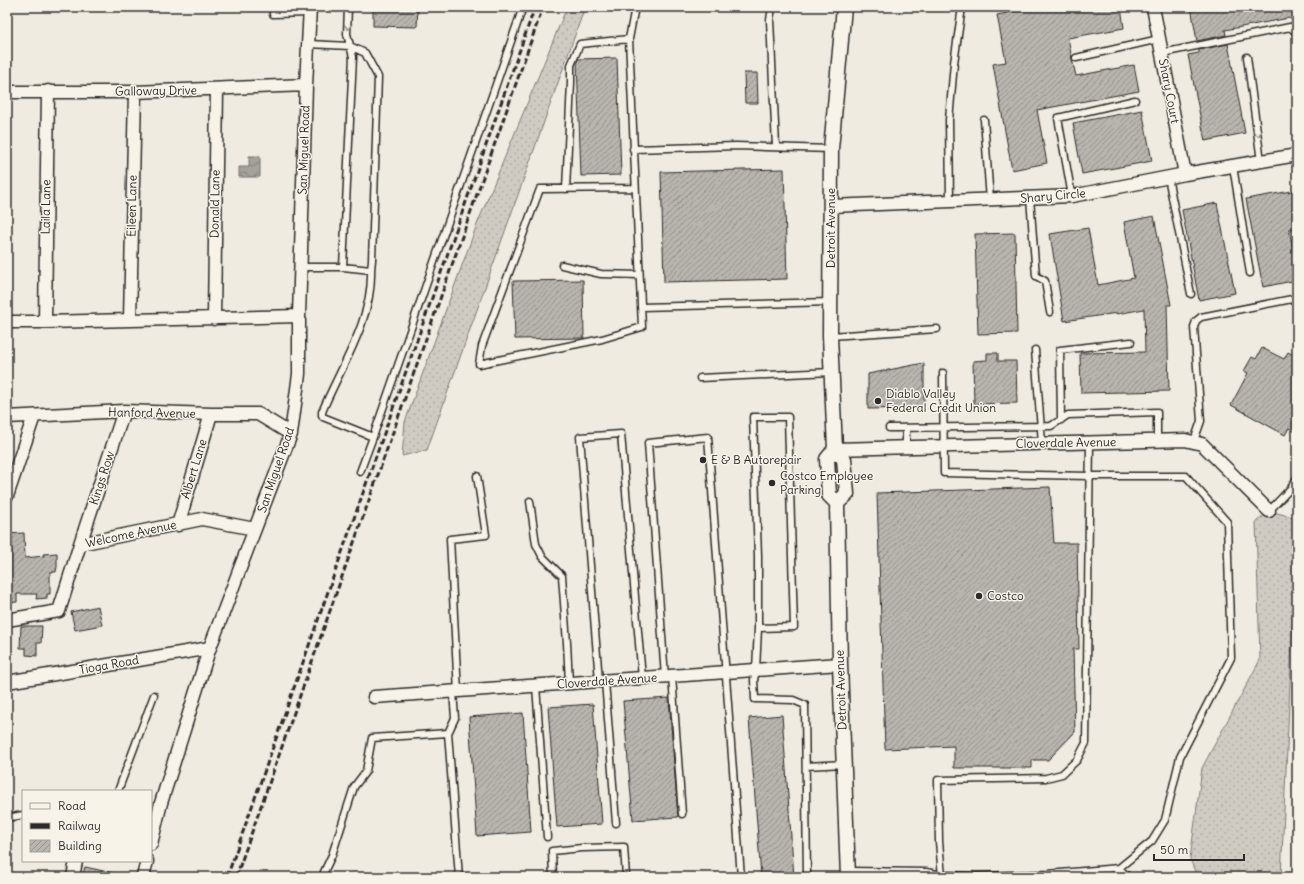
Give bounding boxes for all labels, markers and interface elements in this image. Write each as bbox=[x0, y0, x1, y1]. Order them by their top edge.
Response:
one-way arrow bbox=[344, 24, 352, 30]
street label: Shary Court bbox=[1156, 57, 1183, 124]
street label: Galloway Drive bbox=[115, 82, 197, 99]
street label: San Miguel Road bbox=[294, 105, 313, 195]
one-way arrow bbox=[1253, 131, 1262, 137]
street label: Donald Lane bbox=[206, 170, 223, 238]
street label: Eileen Lane bbox=[123, 175, 140, 237]
street label: Laila Lane bbox=[38, 179, 53, 235]
street label: Shary Circle bbox=[1020, 185, 1086, 206]
street label: Detroit Avenue bbox=[823, 188, 838, 268]
place label: Diablo Valley Federal Credit Union bbox=[886, 386, 996, 415]
marker: Diablo Valley Federal Credit Union bbox=[873, 396, 883, 406]
street label: Hanford Avenue bbox=[108, 404, 196, 421]
street label: San Miguel Road bbox=[254, 425, 297, 515]
street label: Cloverdale Avenue bbox=[1016, 434, 1116, 451]
street label: Albert Lane bbox=[177, 437, 210, 501]
street label: Kings Row bbox=[86, 448, 117, 507]
place label: E & B Autorepair bbox=[711, 452, 802, 467]
marker: E & B Autorepair bbox=[698, 455, 708, 465]
place label: Costco Employee Parking bbox=[780, 468, 873, 497]
marker: Costco Employee Parking bbox=[767, 478, 777, 488]
street label: Welcome Avenue bbox=[84, 517, 178, 550]
place label: Costco bbox=[987, 588, 1024, 603]
marker: Costco bbox=[974, 591, 984, 601]
street label: Detroit Avenue bbox=[832, 650, 849, 730]
street label: Tioga Road bbox=[78, 652, 140, 677]
street label: Cloverdale Avenue bbox=[556, 670, 658, 691]
legend bbox=[22, 790, 152, 862]
text: Road bbox=[58, 798, 86, 813]
text: Railway bbox=[58, 818, 101, 833]
scale bar bbox=[1154, 836, 1244, 862]
text: Building bbox=[58, 838, 102, 853]
text: 50 m bbox=[1160, 842, 1189, 857]

